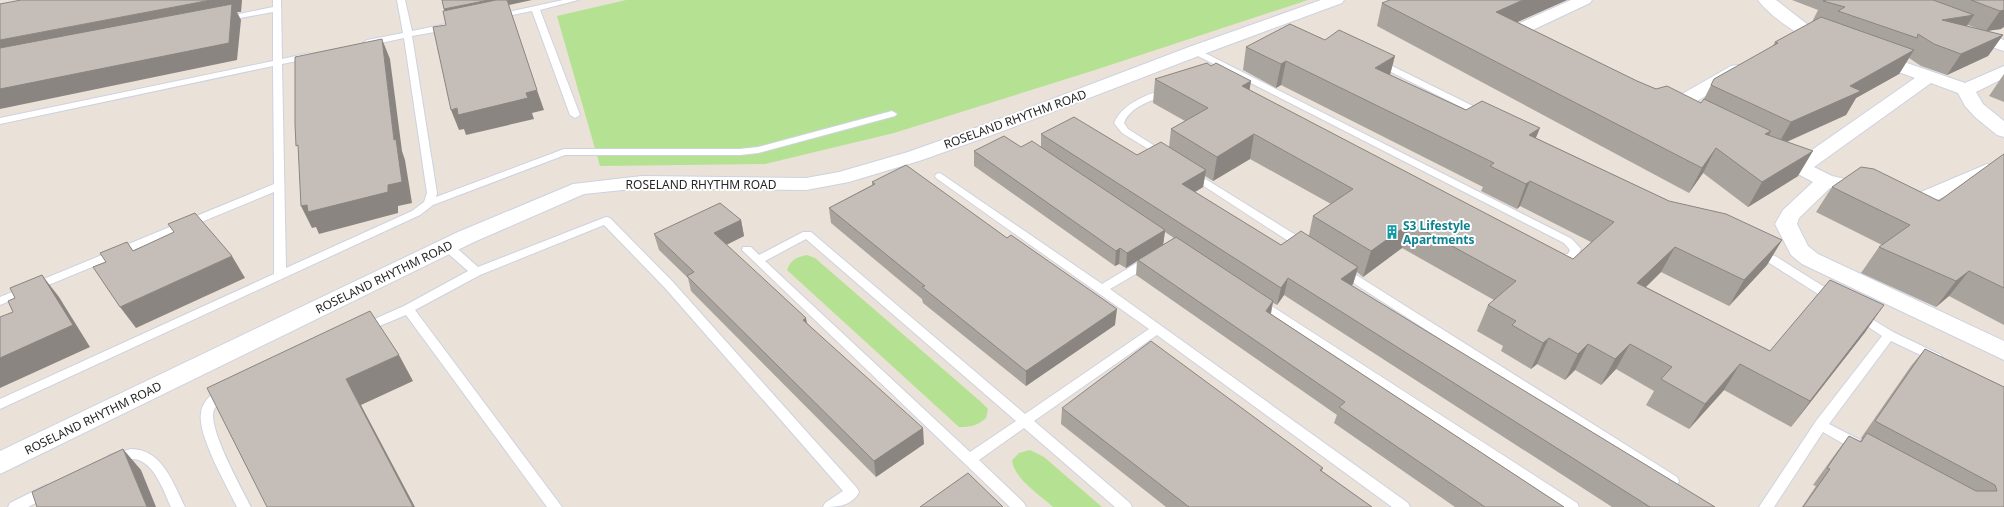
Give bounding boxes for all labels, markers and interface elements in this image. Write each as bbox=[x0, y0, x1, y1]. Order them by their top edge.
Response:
street label: ROSELAND RHYTHM ROAD bbox=[941, 85, 1089, 153]
street label: ROSELAND RHYTHM ROAD bbox=[626, 176, 777, 193]
place label: S3 Lifestyle Apartments bbox=[1403, 217, 1475, 248]
building icon: S3 Lifestyle Apartments bbox=[1384, 224, 1400, 240]
street label: ROSELAND RHYTHM ROAD bbox=[313, 236, 456, 318]
street label: ROSELAND RHYTHM ROAD bbox=[22, 377, 165, 459]

